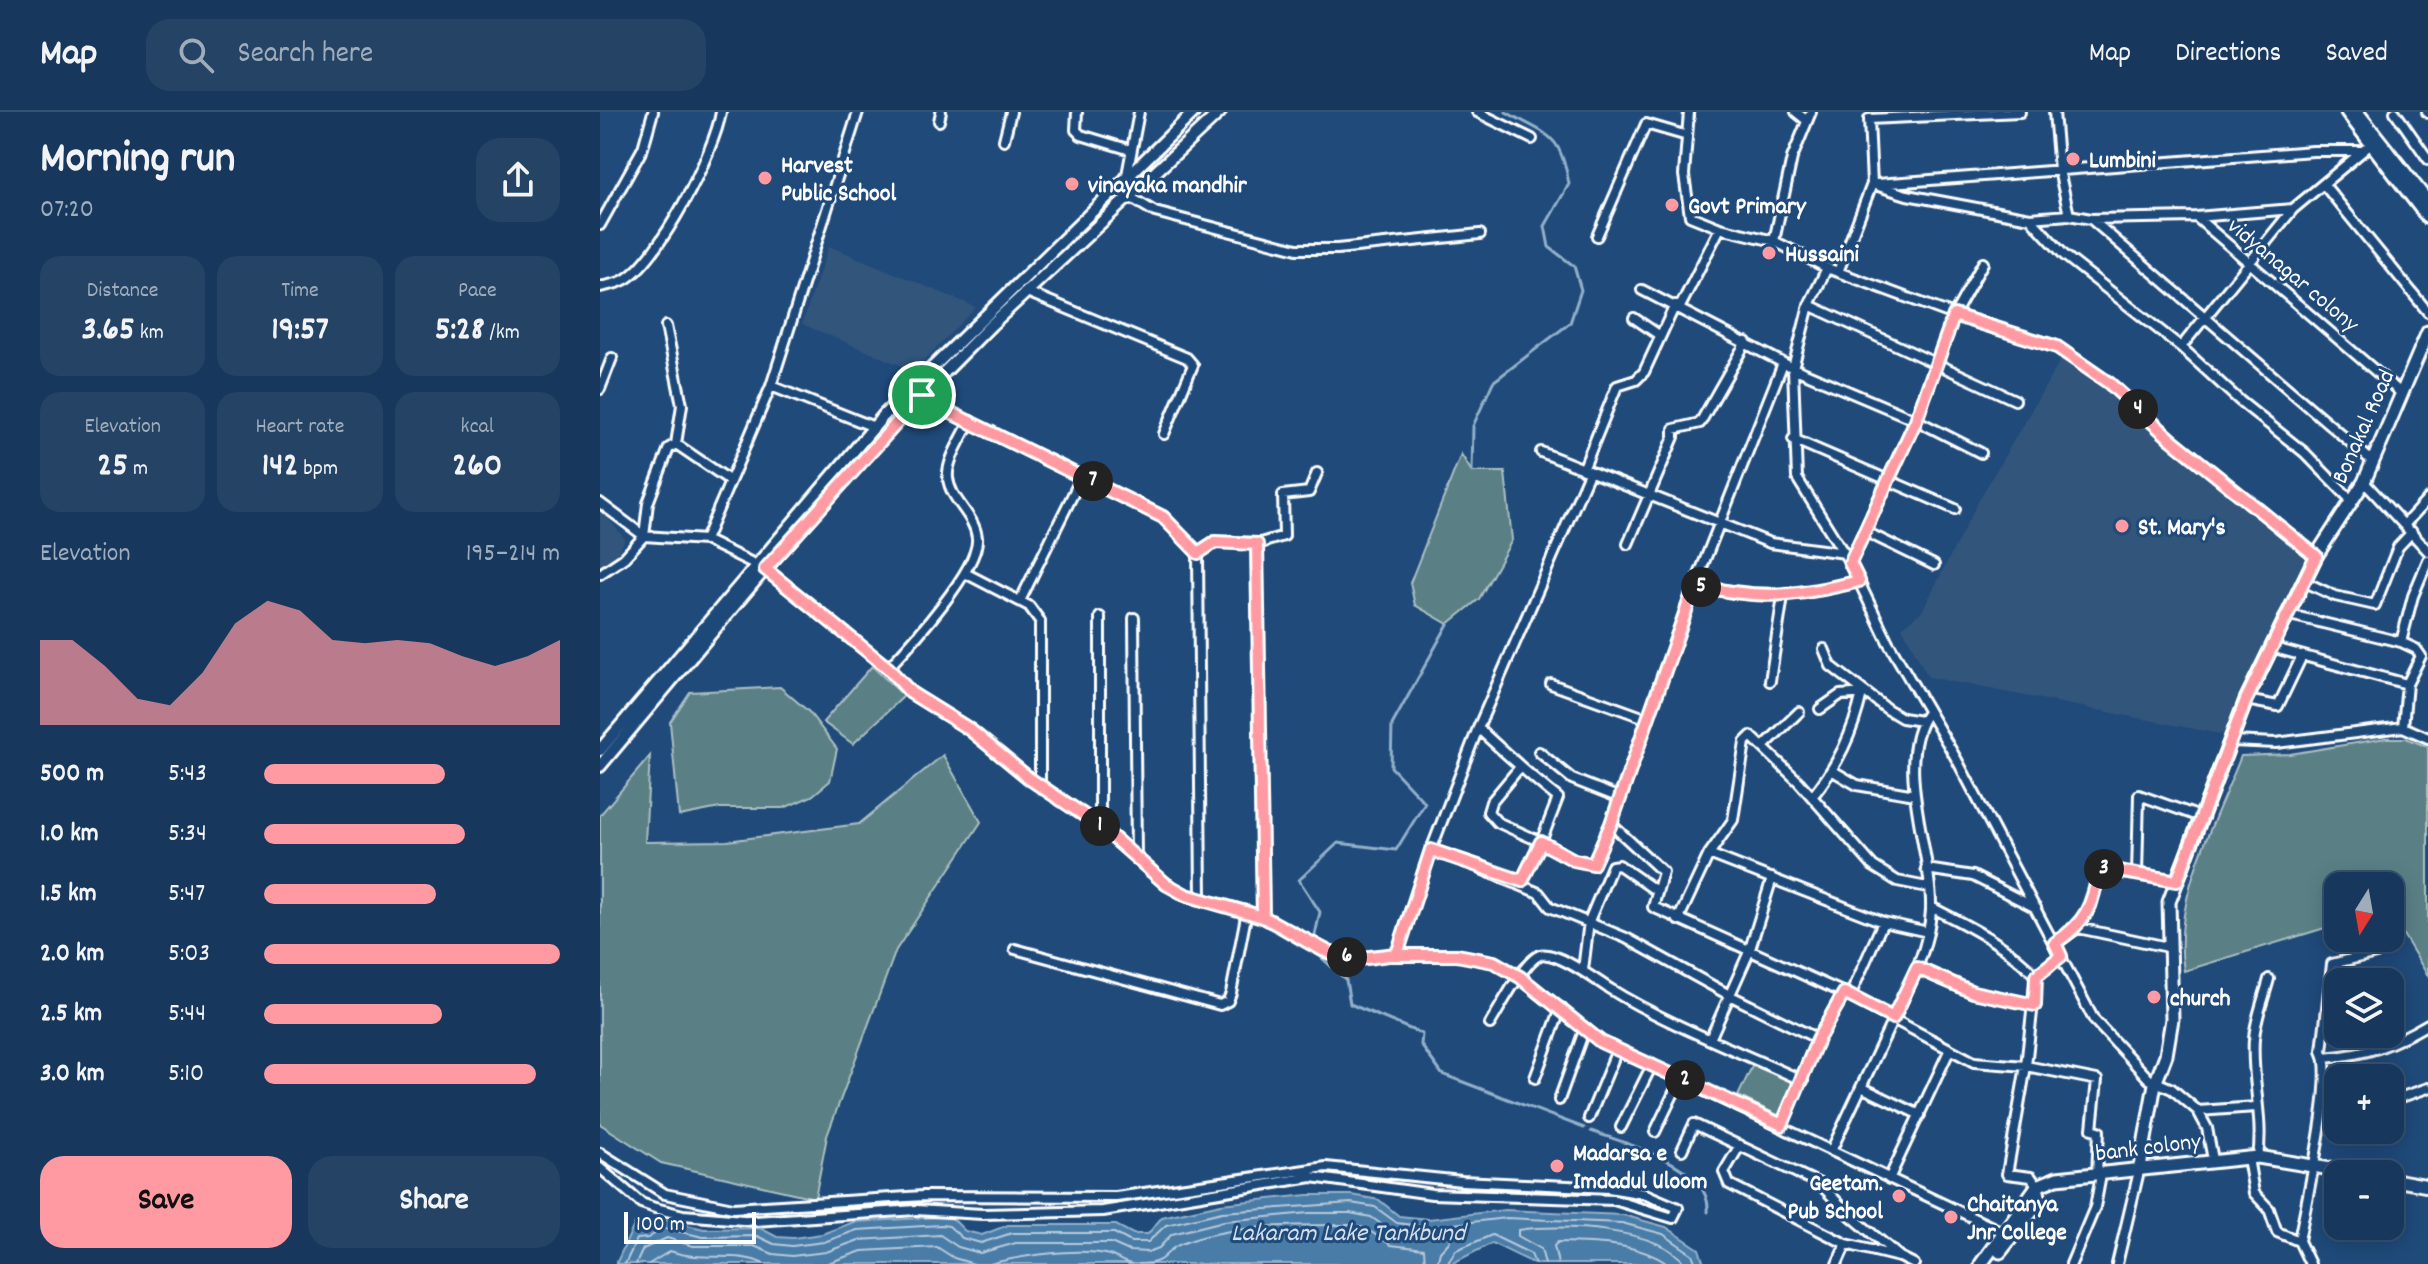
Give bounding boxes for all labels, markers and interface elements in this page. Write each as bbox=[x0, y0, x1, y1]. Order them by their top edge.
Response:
search box bbox=[146, 19, 706, 91]
text: Map bbox=[40, 28, 98, 83]
icon: search bbox=[174, 33, 218, 77]
text: Search here bbox=[238, 34, 373, 77]
text: Map bbox=[2089, 35, 2131, 75]
text: Directions bbox=[2175, 35, 2281, 75]
text: Saved bbox=[2325, 35, 2388, 75]
text: Morning run bbox=[40, 130, 235, 193]
button: share bbox=[476, 138, 560, 222]
place label: Lumbini bbox=[2089, 145, 2157, 179]
place label: Harvest Public School bbox=[781, 150, 896, 212]
marker: Lumbini bbox=[2064, 150, 2082, 168]
marker: Harvest Public School bbox=[756, 169, 774, 187]
place label: vinayaka mandhir bbox=[1088, 170, 1248, 204]
marker: vinayaka mandhir bbox=[1063, 175, 1081, 193]
place label: Govt Primary bbox=[1688, 191, 1807, 225]
text: 07:20 bbox=[40, 192, 94, 229]
marker: Govt Primary bbox=[1663, 196, 1681, 214]
street label: vidyanagar colony bbox=[2219, 211, 2366, 342]
place label: Hussaini bbox=[1785, 239, 1860, 273]
marker: Hussaini bbox=[1760, 244, 1778, 262]
text: Distance bbox=[87, 276, 159, 307]
text: Time bbox=[281, 276, 319, 307]
text: Pace bbox=[458, 276, 497, 307]
text: 3.65 bbox=[81, 307, 135, 356]
text: 19:57 bbox=[271, 307, 329, 356]
text: 5:28 bbox=[435, 307, 485, 356]
text: km bbox=[135, 318, 164, 349]
text: /km bbox=[485, 318, 520, 349]
pin bbox=[888, 361, 956, 429]
street label: Bonakal Road bbox=[2324, 365, 2405, 490]
icon: arrive bbox=[900, 373, 944, 417]
pin: 4 bbox=[2118, 389, 2158, 429]
text: 4 bbox=[2133, 393, 2143, 424]
text: Elevation bbox=[84, 412, 161, 443]
text: Heart rate bbox=[256, 412, 344, 443]
text: kcal bbox=[461, 412, 494, 443]
text: 25 bbox=[97, 443, 128, 492]
text: 142 bbox=[262, 443, 298, 492]
text: 260 bbox=[452, 443, 502, 492]
text: m bbox=[128, 454, 148, 485]
text: bpm bbox=[298, 454, 338, 485]
pin: 7 bbox=[1073, 461, 1113, 501]
text: 7 bbox=[1089, 465, 1097, 496]
place label: St. Mary's bbox=[2138, 512, 2226, 546]
marker: St. Mary's bbox=[2113, 517, 2131, 535]
text: Elevation bbox=[40, 536, 130, 573]
text: 195–214 m bbox=[466, 536, 560, 573]
pin: 5 bbox=[1681, 567, 1721, 607]
text: 5 bbox=[1696, 571, 1706, 602]
text: 500 m bbox=[40, 756, 104, 793]
text: 5:43 bbox=[168, 756, 207, 793]
pin: 1 bbox=[1080, 806, 1120, 846]
text: 1 bbox=[1098, 810, 1102, 841]
text: 1.0 km bbox=[40, 816, 99, 853]
text: 5:34 bbox=[168, 816, 207, 853]
pin: 3 bbox=[2084, 849, 2124, 889]
text: 3 bbox=[2099, 853, 2109, 884]
north arrow bbox=[2324, 872, 2404, 952]
map controls bbox=[2324, 872, 2404, 1240]
text: 1.5 km bbox=[40, 876, 97, 913]
text: 5:47 bbox=[168, 876, 205, 913]
text: 2.0 km bbox=[40, 936, 104, 973]
text: 5:03 bbox=[168, 936, 210, 973]
pin: 6 bbox=[1327, 937, 1367, 977]
text: 6 bbox=[1342, 941, 1352, 972]
button: layers bbox=[2324, 968, 2404, 1048]
place label: church bbox=[2170, 983, 2231, 1017]
marker: church bbox=[2145, 988, 2163, 1006]
text: 2.5 km bbox=[40, 996, 102, 1033]
text: 5:44 bbox=[168, 996, 206, 1033]
text: 3.0 km bbox=[40, 1056, 105, 1093]
text: 5:10 bbox=[168, 1056, 204, 1093]
pin: 2 bbox=[1665, 1060, 1705, 1100]
text: 2 bbox=[1680, 1064, 1690, 1095]
button: + bbox=[2324, 1064, 2404, 1144]
street label: bank colony bbox=[2094, 1126, 2204, 1172]
place label: Madarsa e Imdadul Uloom bbox=[1573, 1138, 1707, 1200]
button: Save bbox=[40, 1156, 292, 1248]
button: Share bbox=[308, 1156, 560, 1248]
marker: Madarsa e Imdadul Uloom bbox=[1548, 1157, 1566, 1175]
button: − bbox=[2324, 1160, 2404, 1240]
place label: Geetam. Pub School bbox=[1788, 1168, 1883, 1230]
marker: Geetam. Pub School bbox=[1890, 1187, 1908, 1205]
place label: Chaitanya Jnr College bbox=[1967, 1189, 2067, 1251]
scale bar bbox=[624, 1208, 756, 1244]
marker: Chaitanya Jnr College bbox=[1942, 1208, 1960, 1226]
text: 100 m bbox=[636, 1210, 685, 1241]
water label: Lakaram Lake Tankbund bbox=[1231, 1216, 1468, 1253]

